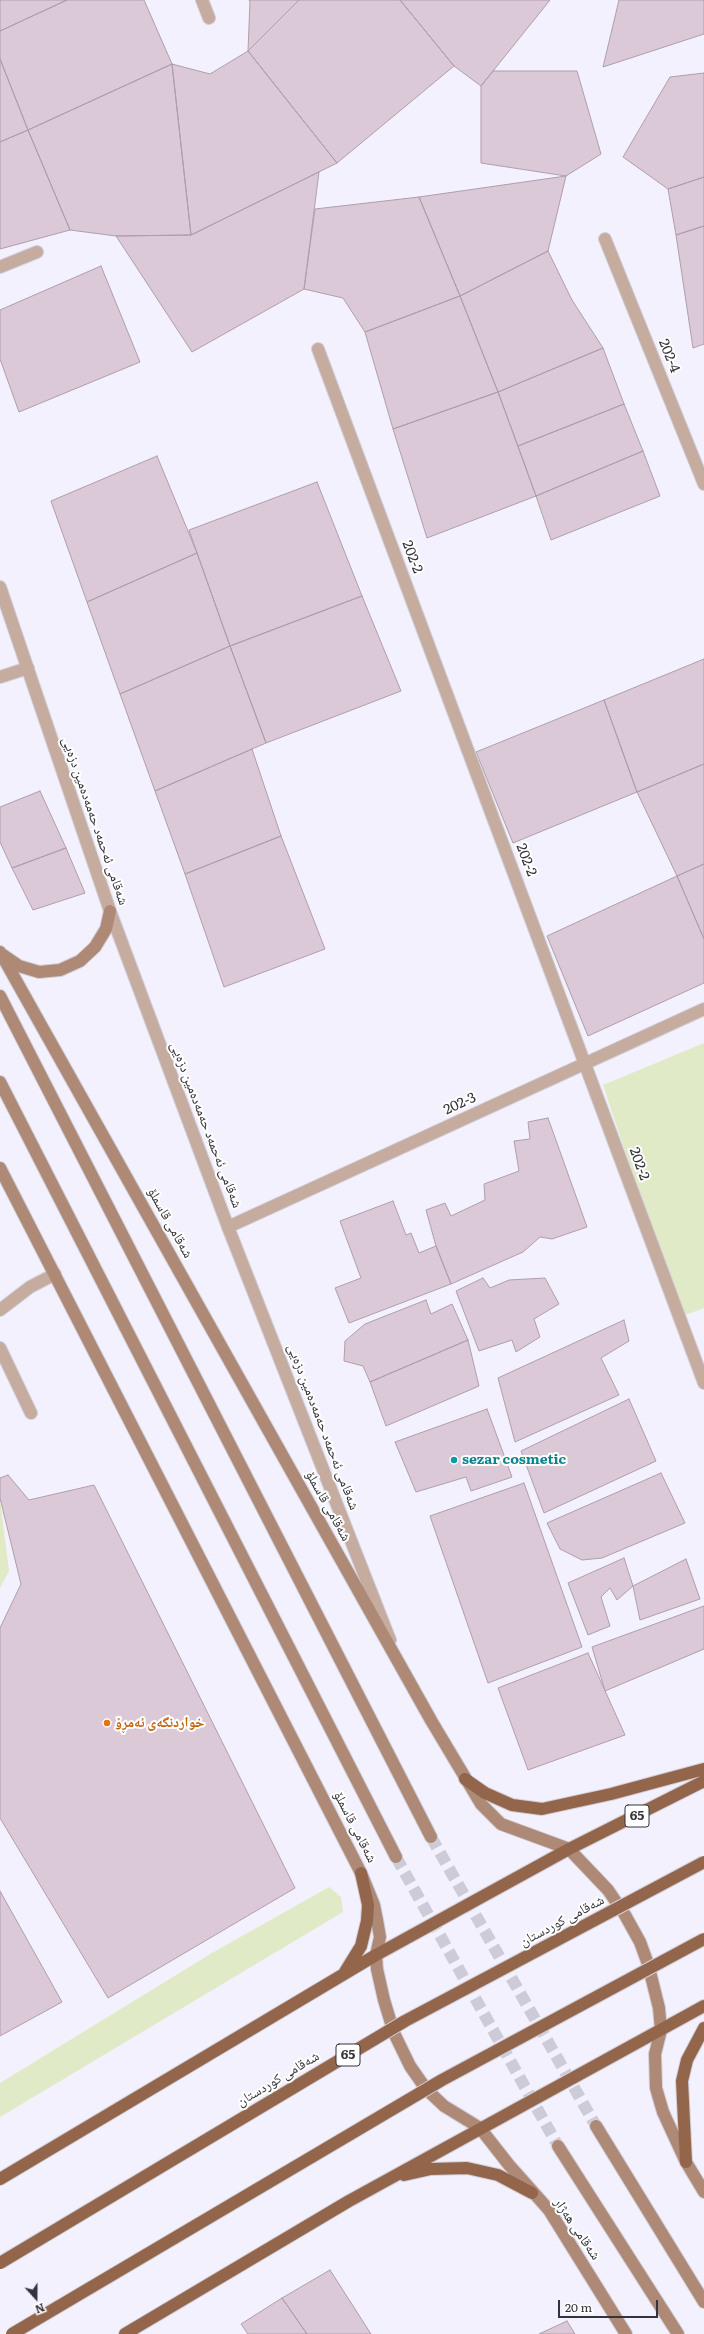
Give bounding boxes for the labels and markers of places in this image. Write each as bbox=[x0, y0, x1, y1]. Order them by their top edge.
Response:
place label: sezar cosmetic bbox=[462, 1452, 566, 1468]
marker: sezar cosmetic bbox=[449, 1455, 459, 1465]
place label: خواردنگەی ئەمڕۆ bbox=[115, 1715, 204, 1731]
marker: خواردنگەی ئەمڕۆ bbox=[102, 1718, 112, 1728]

